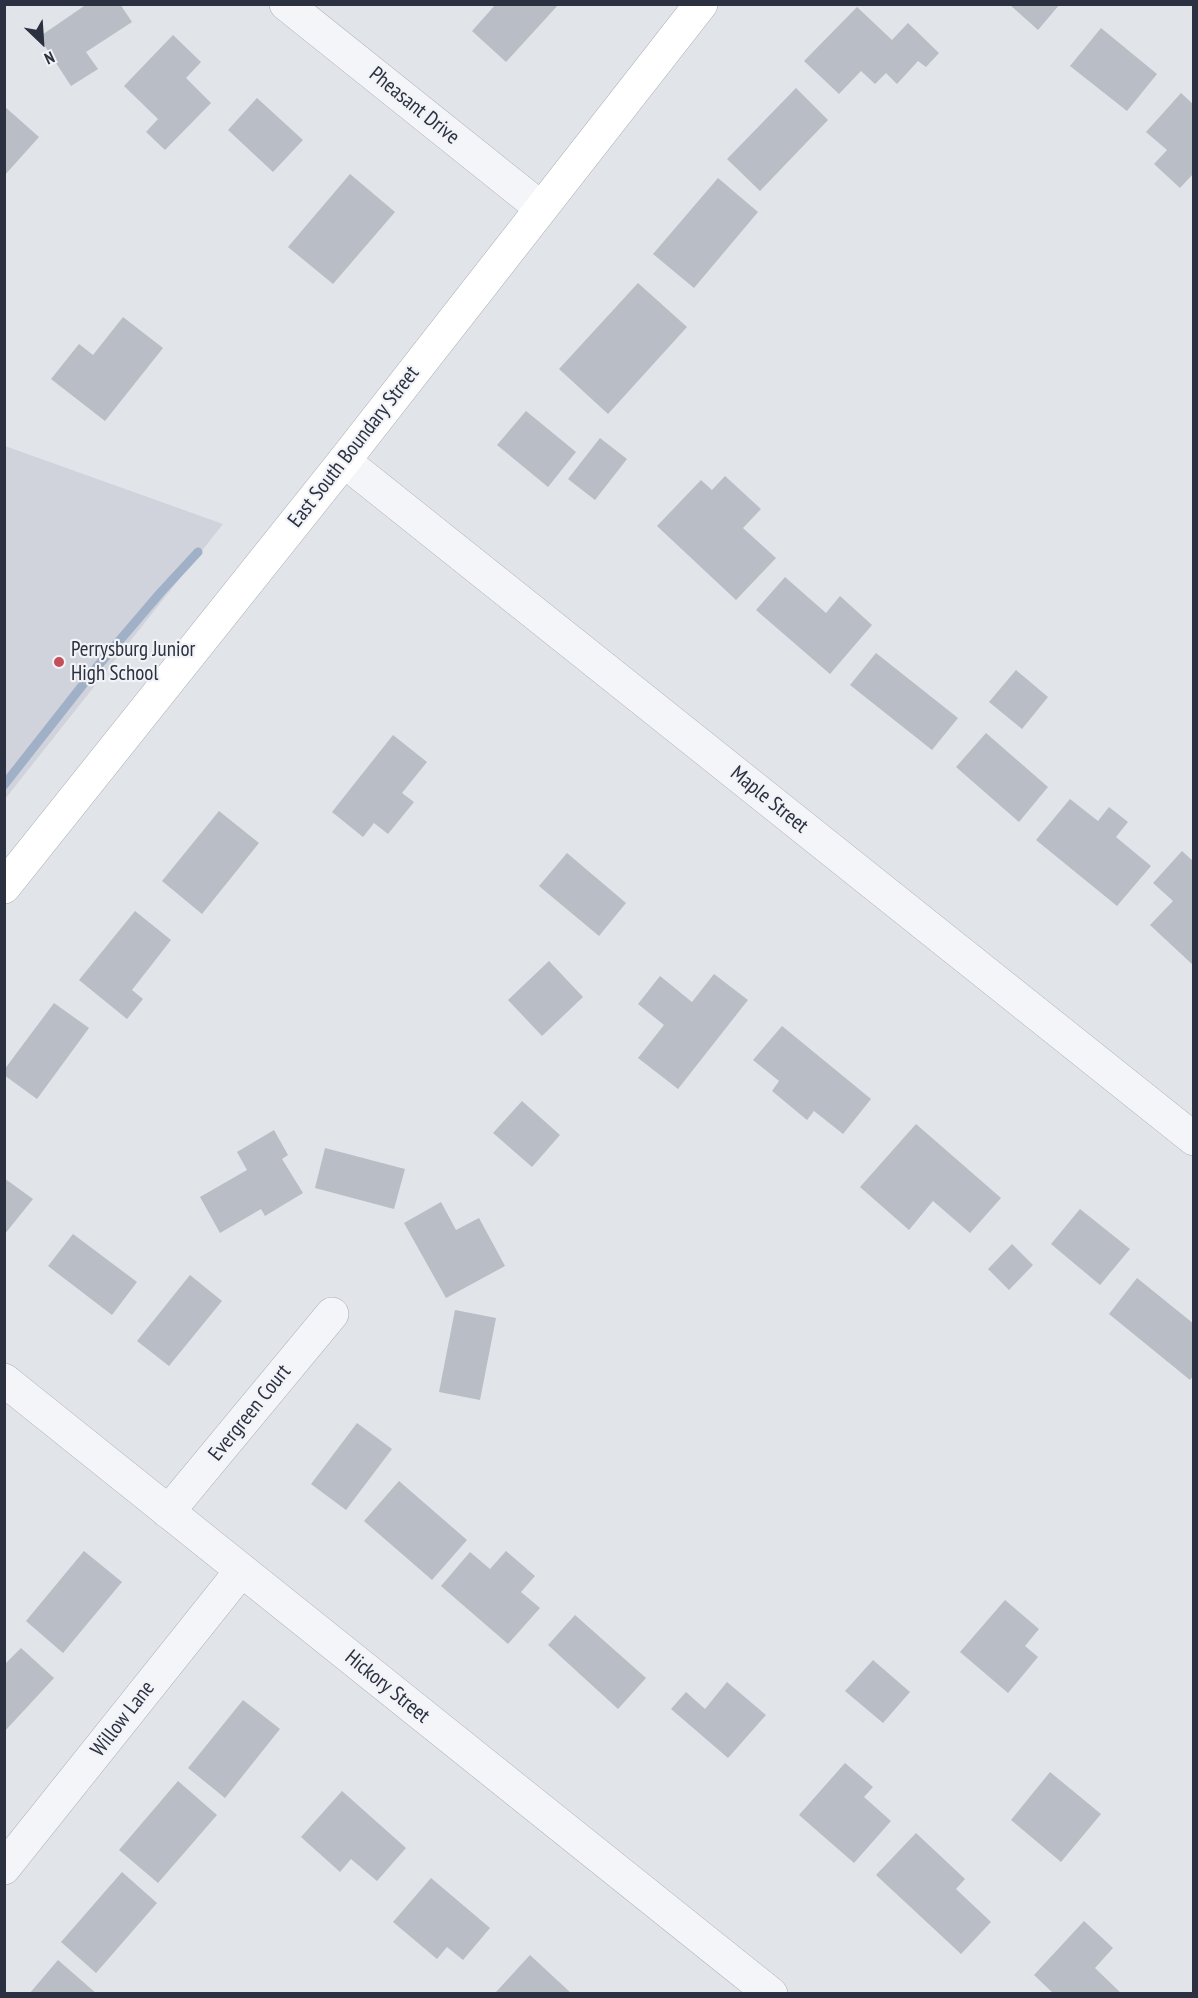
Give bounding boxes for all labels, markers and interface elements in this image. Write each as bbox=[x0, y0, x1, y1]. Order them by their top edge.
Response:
north arrow bbox=[12, 12, 72, 72]
text: N bbox=[41, 47, 58, 69]
street label: Pheasant Drive bbox=[364, 62, 464, 150]
street label: East South Boundary Street bbox=[283, 361, 425, 533]
place label: Perrysburg Junior High School bbox=[71, 637, 195, 687]
marker: Perrysburg Junior High School bbox=[52, 655, 66, 669]
street label: Maple Street bbox=[725, 761, 813, 839]
street label: Evergreen Court bbox=[204, 1360, 296, 1466]
street label: Hickory Street bbox=[339, 1645, 435, 1729]
street label: Willow Lane bbox=[86, 1676, 160, 1762]

